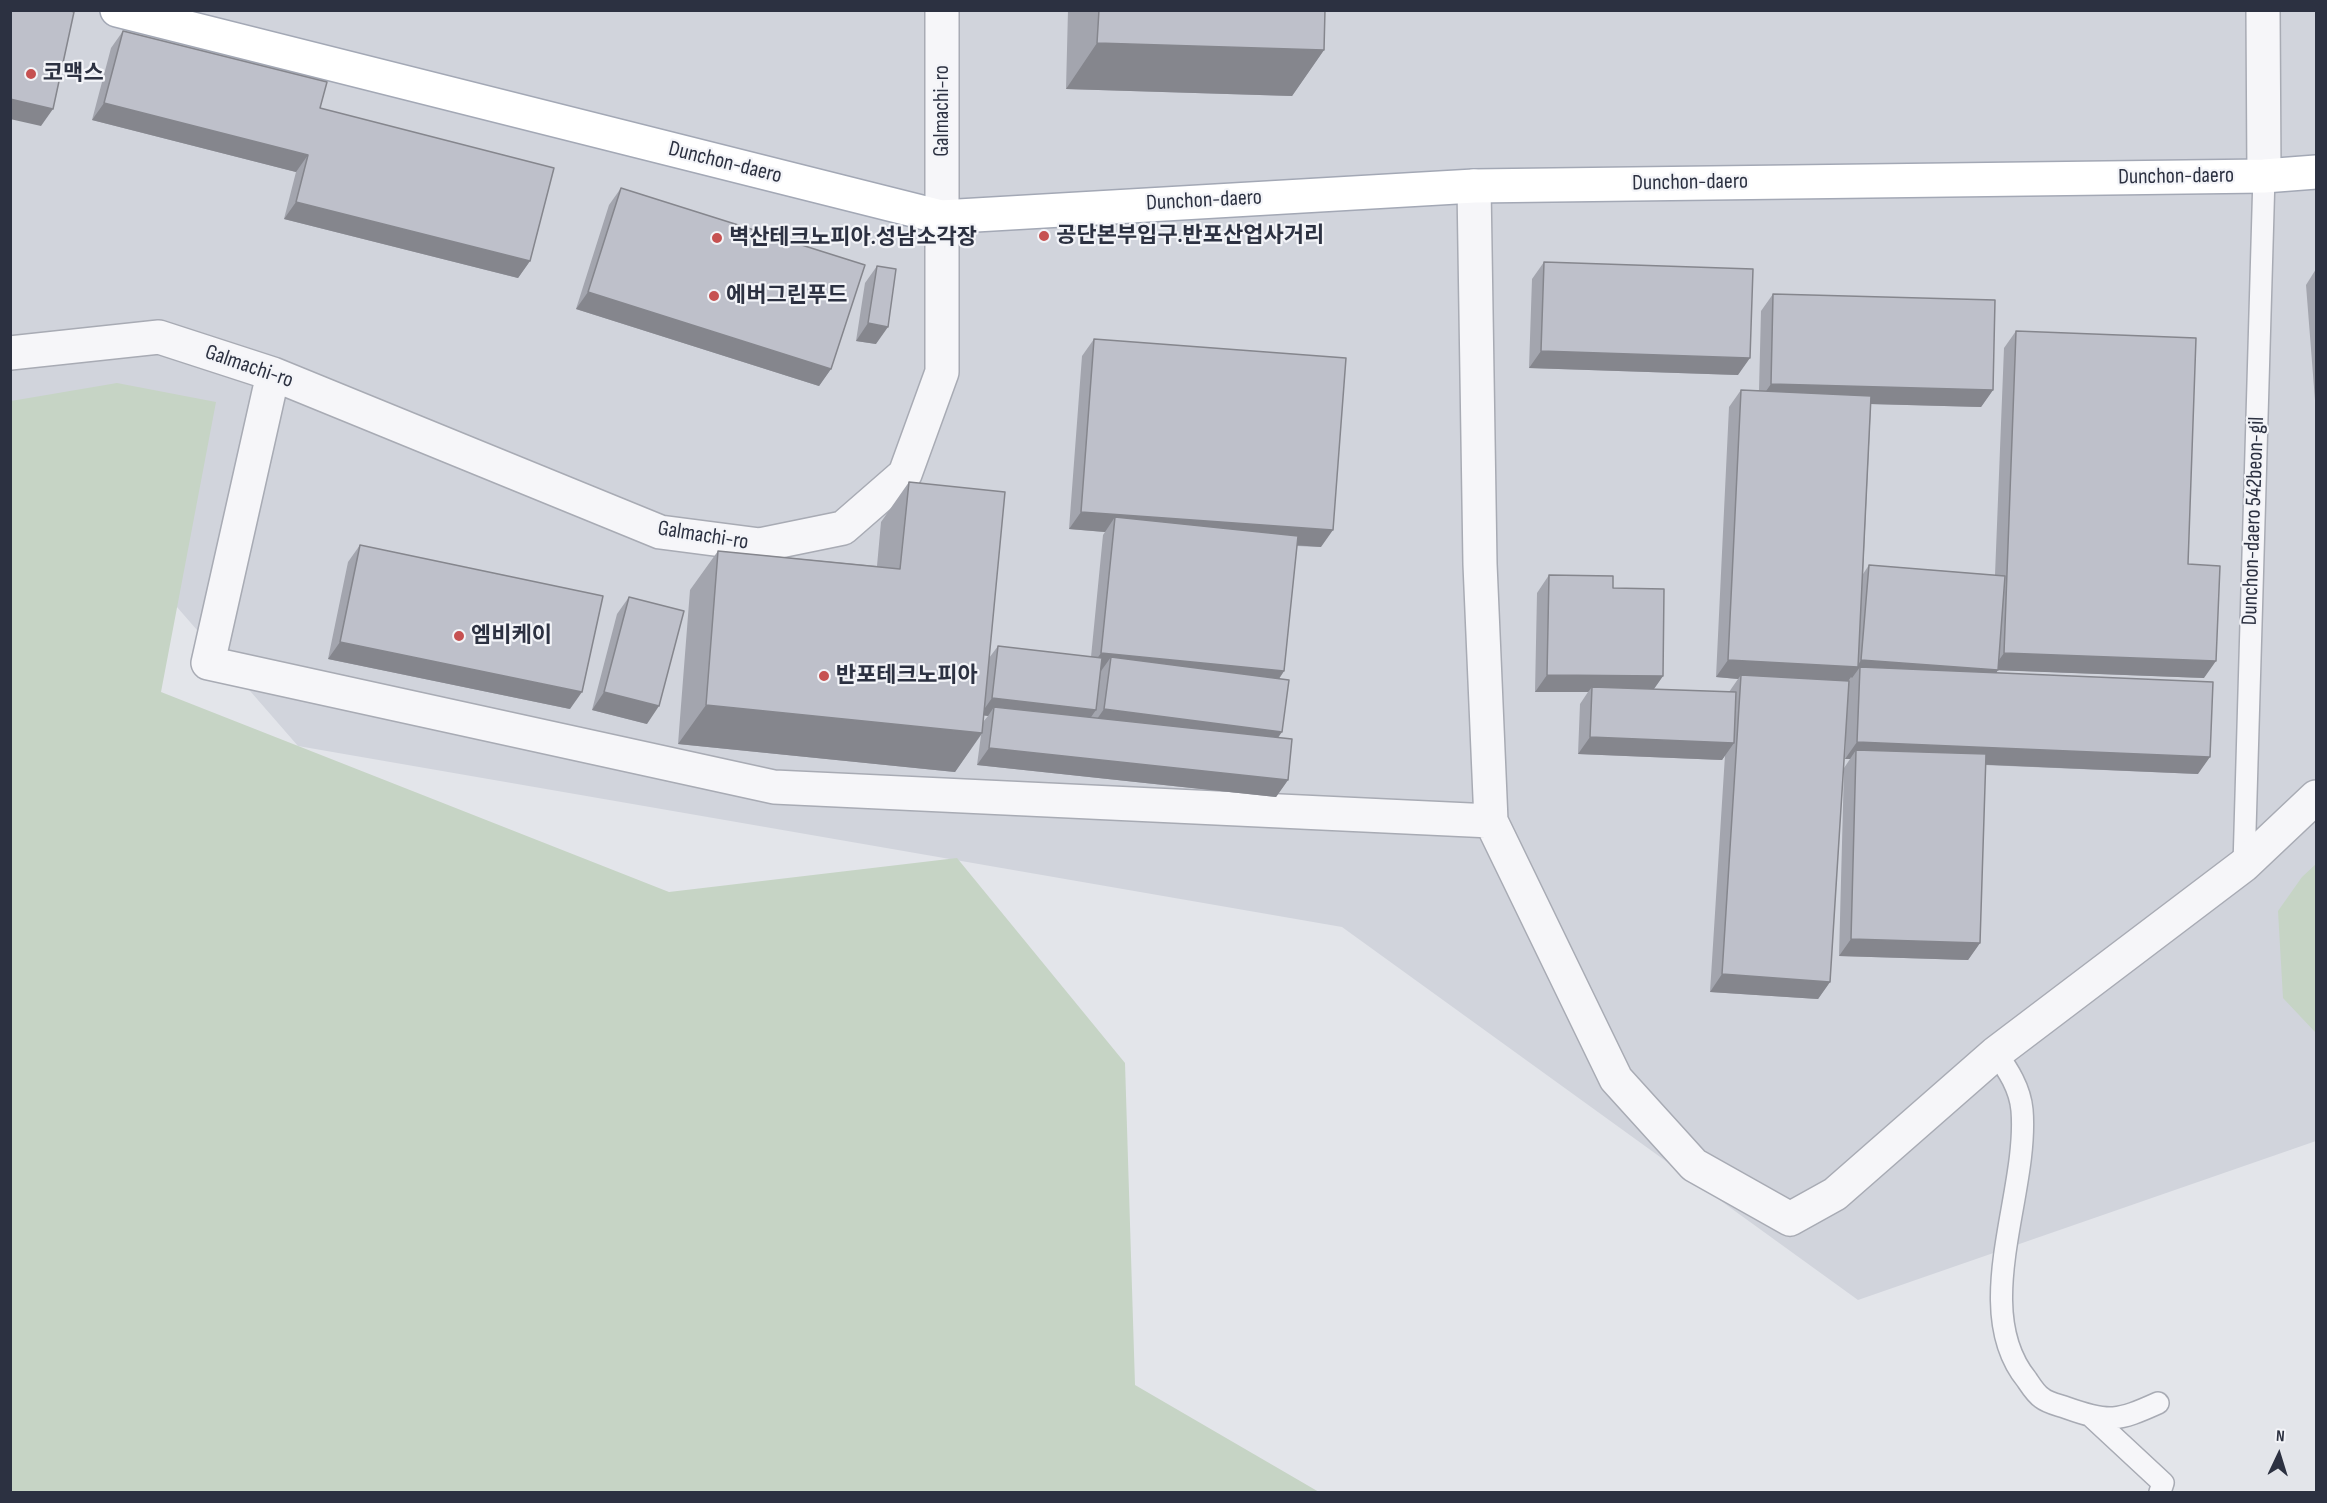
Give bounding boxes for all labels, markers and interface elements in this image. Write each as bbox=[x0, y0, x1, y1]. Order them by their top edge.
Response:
place label: 코맥스 bbox=[43, 61, 104, 87]
street label: Galmachi-ro bbox=[929, 65, 955, 157]
marker: 코맥스 bbox=[24, 67, 38, 81]
street label: Dunchon-daero bbox=[666, 136, 784, 190]
street label: Dunchon-daero bbox=[2118, 163, 2234, 191]
street label: Dunchon-daero bbox=[1632, 169, 1748, 197]
street label: Dunchon-daero bbox=[1145, 185, 1263, 217]
place label: 공단본부입구.반포산업사거리 bbox=[1056, 223, 1324, 249]
place label: 벽산테크노피아.성남소각장 bbox=[729, 225, 977, 251]
marker: 공단본부입구.반포산업사거리 bbox=[1037, 229, 1051, 243]
marker: 벽산테크노피아.성남소각장 bbox=[710, 231, 724, 245]
place label: 에버그린푸드 bbox=[726, 283, 847, 309]
marker: 에버그린푸드 bbox=[707, 289, 721, 303]
street label: Galmachi-ro bbox=[201, 340, 297, 394]
street label: Dunchon-daero 542beon-gil bbox=[2237, 416, 2271, 626]
street label: Galmachi-ro bbox=[656, 516, 750, 556]
place label: 엠비케이 bbox=[471, 623, 552, 649]
marker: 엠비케이 bbox=[452, 629, 466, 643]
place label: 반포테크노피아 bbox=[836, 663, 978, 689]
marker: 반포테크노피아 bbox=[817, 669, 831, 683]
north arrow bbox=[2249, 1425, 2309, 1485]
text: N bbox=[2275, 1427, 2285, 1446]

